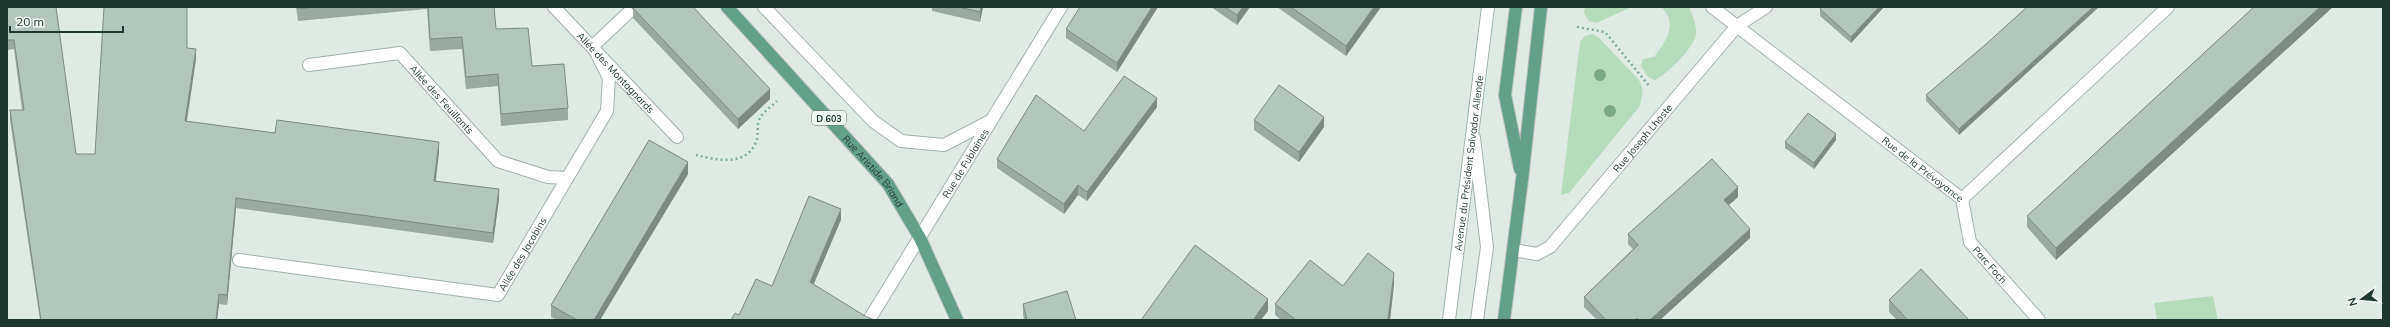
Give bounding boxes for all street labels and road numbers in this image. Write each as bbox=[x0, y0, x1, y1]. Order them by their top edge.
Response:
street label: Allée des Montagnards bbox=[574, 29, 657, 116]
street label: Allée des Feuillants bbox=[407, 62, 477, 136]
street label: Avenue du Président Salvador Allende bbox=[1451, 75, 1486, 252]
street label: Rue Joseph Lhoste bbox=[1610, 101, 1675, 175]
road number: D 603 bbox=[812, 111, 846, 125]
street label: Rue de Fublaines bbox=[939, 126, 991, 200]
street label: Rue Aristide Briand bbox=[840, 132, 907, 209]
street label: Rue de la Prévoyance bbox=[1880, 134, 1966, 204]
street label: Allée des Jacobins bbox=[495, 215, 549, 293]
street label: Parc Foch bbox=[1970, 243, 2010, 286]

